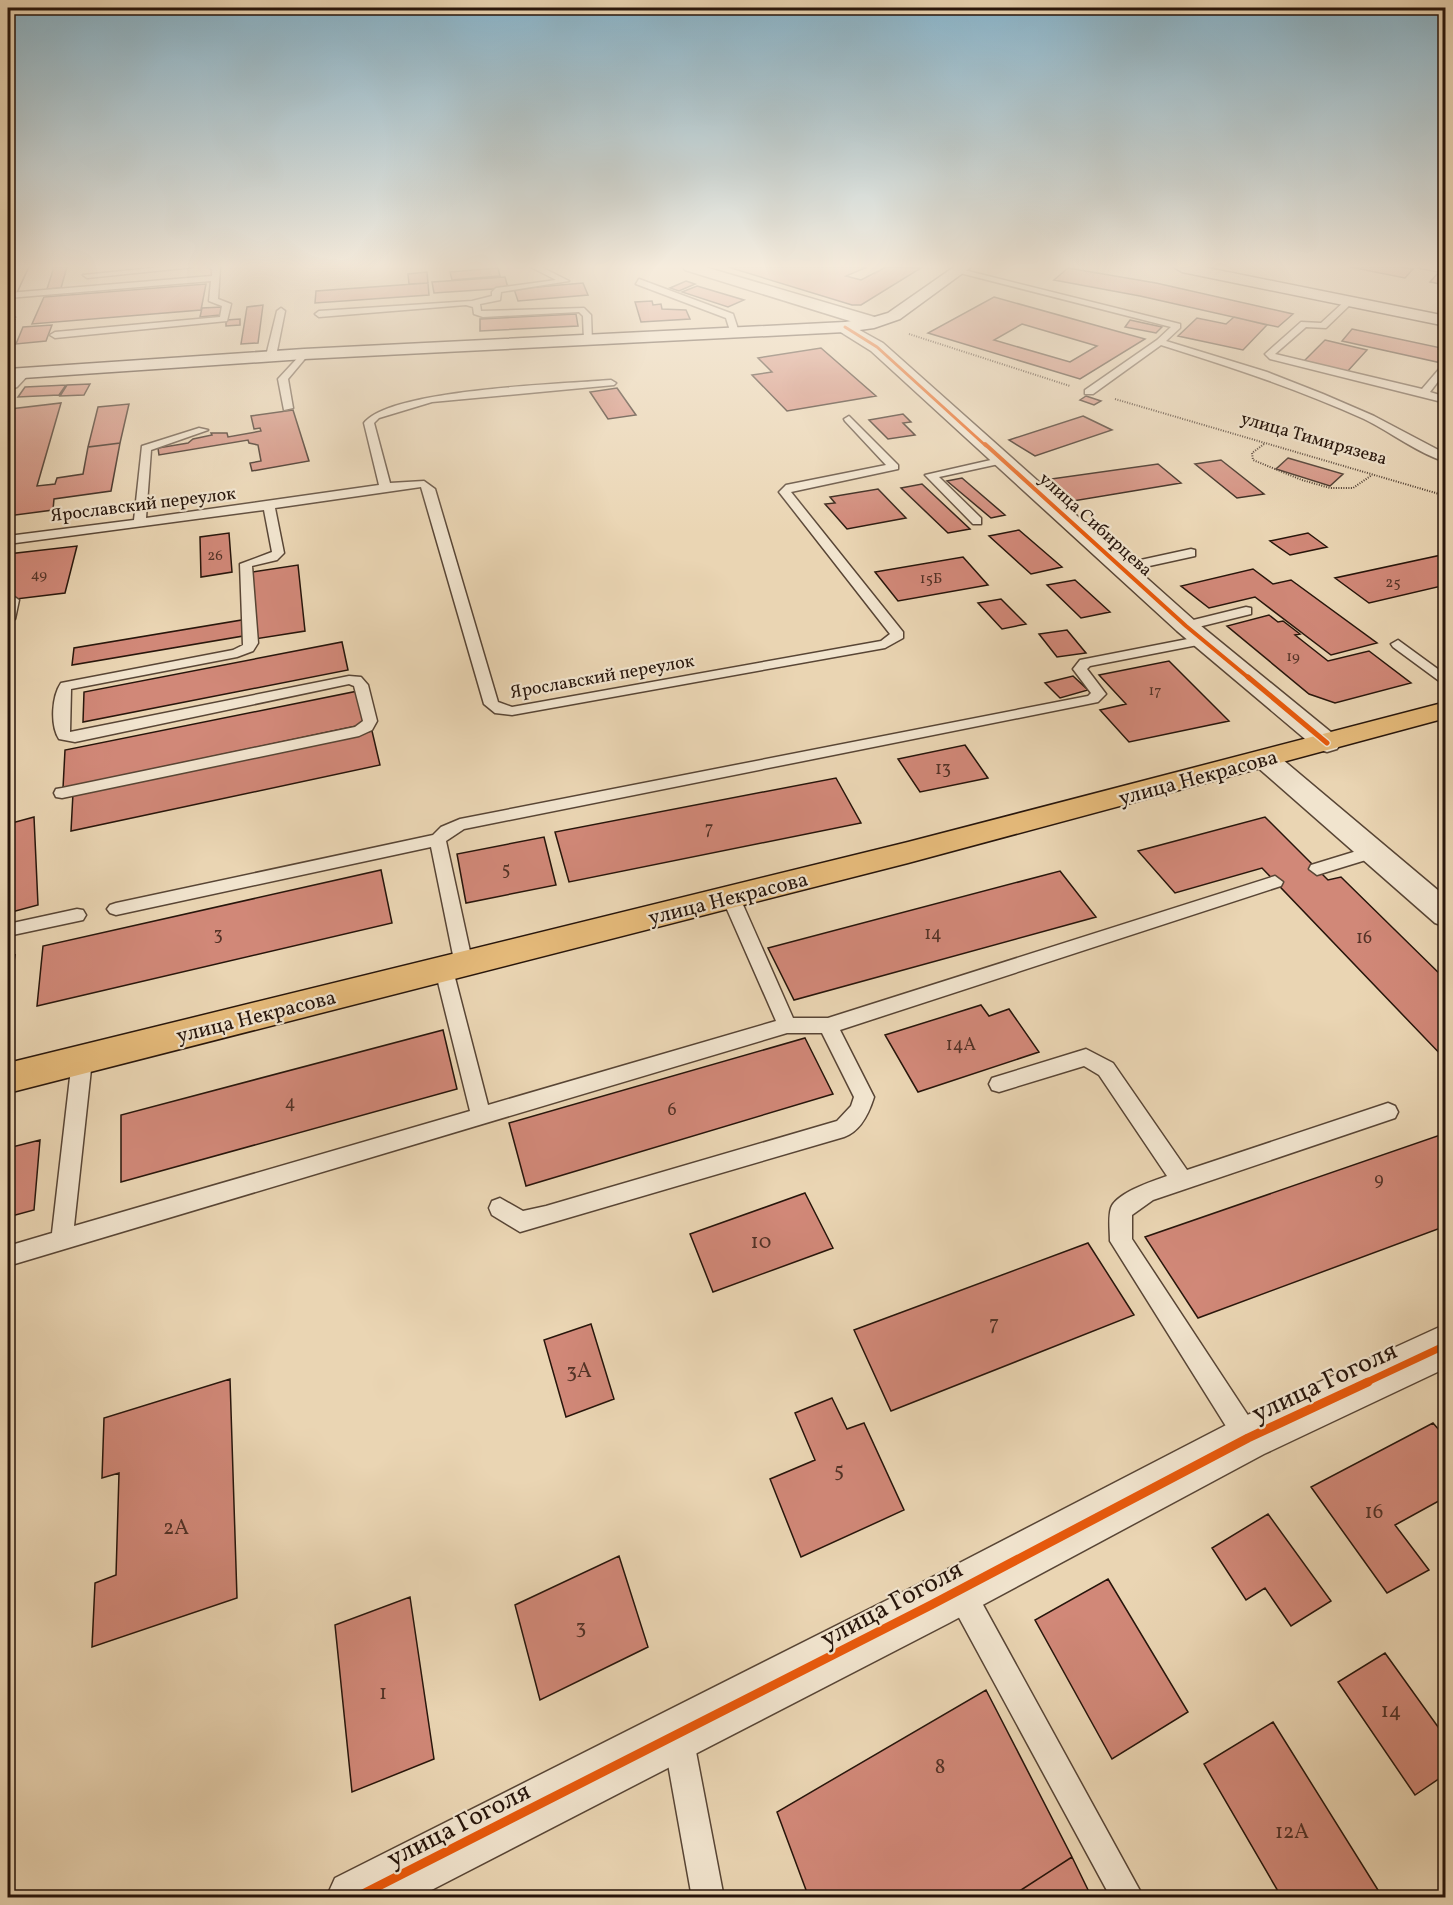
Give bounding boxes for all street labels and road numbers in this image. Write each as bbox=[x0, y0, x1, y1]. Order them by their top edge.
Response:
street label: улица Тимирязева bbox=[1237, 407, 1390, 472]
street label: улица Сибирцева bbox=[1033, 467, 1157, 583]
street label: Ярославский переулок bbox=[49, 482, 238, 529]
street label: Ярославский переулок bbox=[508, 649, 697, 706]
street label: улица Некрасова bbox=[1116, 743, 1281, 814]
street label: улица Некрасова bbox=[645, 866, 811, 933]
street label: улица Некрасова bbox=[173, 984, 339, 1051]
street label: улица Гоголя bbox=[1246, 1333, 1404, 1432]
street label: улица Гоголя bbox=[814, 1552, 970, 1657]
street label: улица Гоголя bbox=[381, 1774, 537, 1877]

